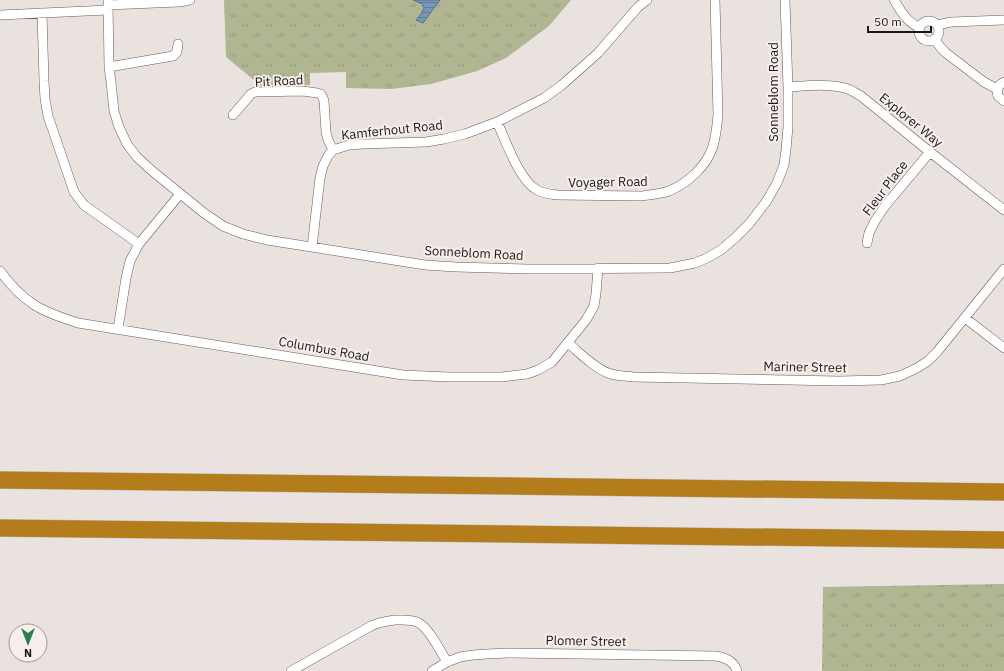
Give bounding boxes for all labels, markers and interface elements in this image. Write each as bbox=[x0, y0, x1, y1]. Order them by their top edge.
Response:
scale bar bbox=[868, 8, 931, 34]
text: 50 m bbox=[874, 14, 902, 29]
street label: Sonneblom Road bbox=[765, 42, 782, 142]
street label: Pit Road bbox=[254, 71, 304, 91]
street label: Explorer Way bbox=[876, 89, 947, 151]
street label: Kamferhout Road bbox=[340, 116, 444, 144]
street label: Fleur Place bbox=[859, 157, 911, 219]
street label: Voyager Road bbox=[568, 173, 648, 191]
street label: Sonneblom Road bbox=[424, 242, 524, 264]
street label: Columbus Road bbox=[277, 333, 371, 365]
street label: Mariner Street bbox=[763, 358, 847, 376]
north arrow bbox=[8, 623, 48, 663]
street label: Plomer Street bbox=[546, 632, 626, 650]
text: N bbox=[24, 646, 32, 660]

